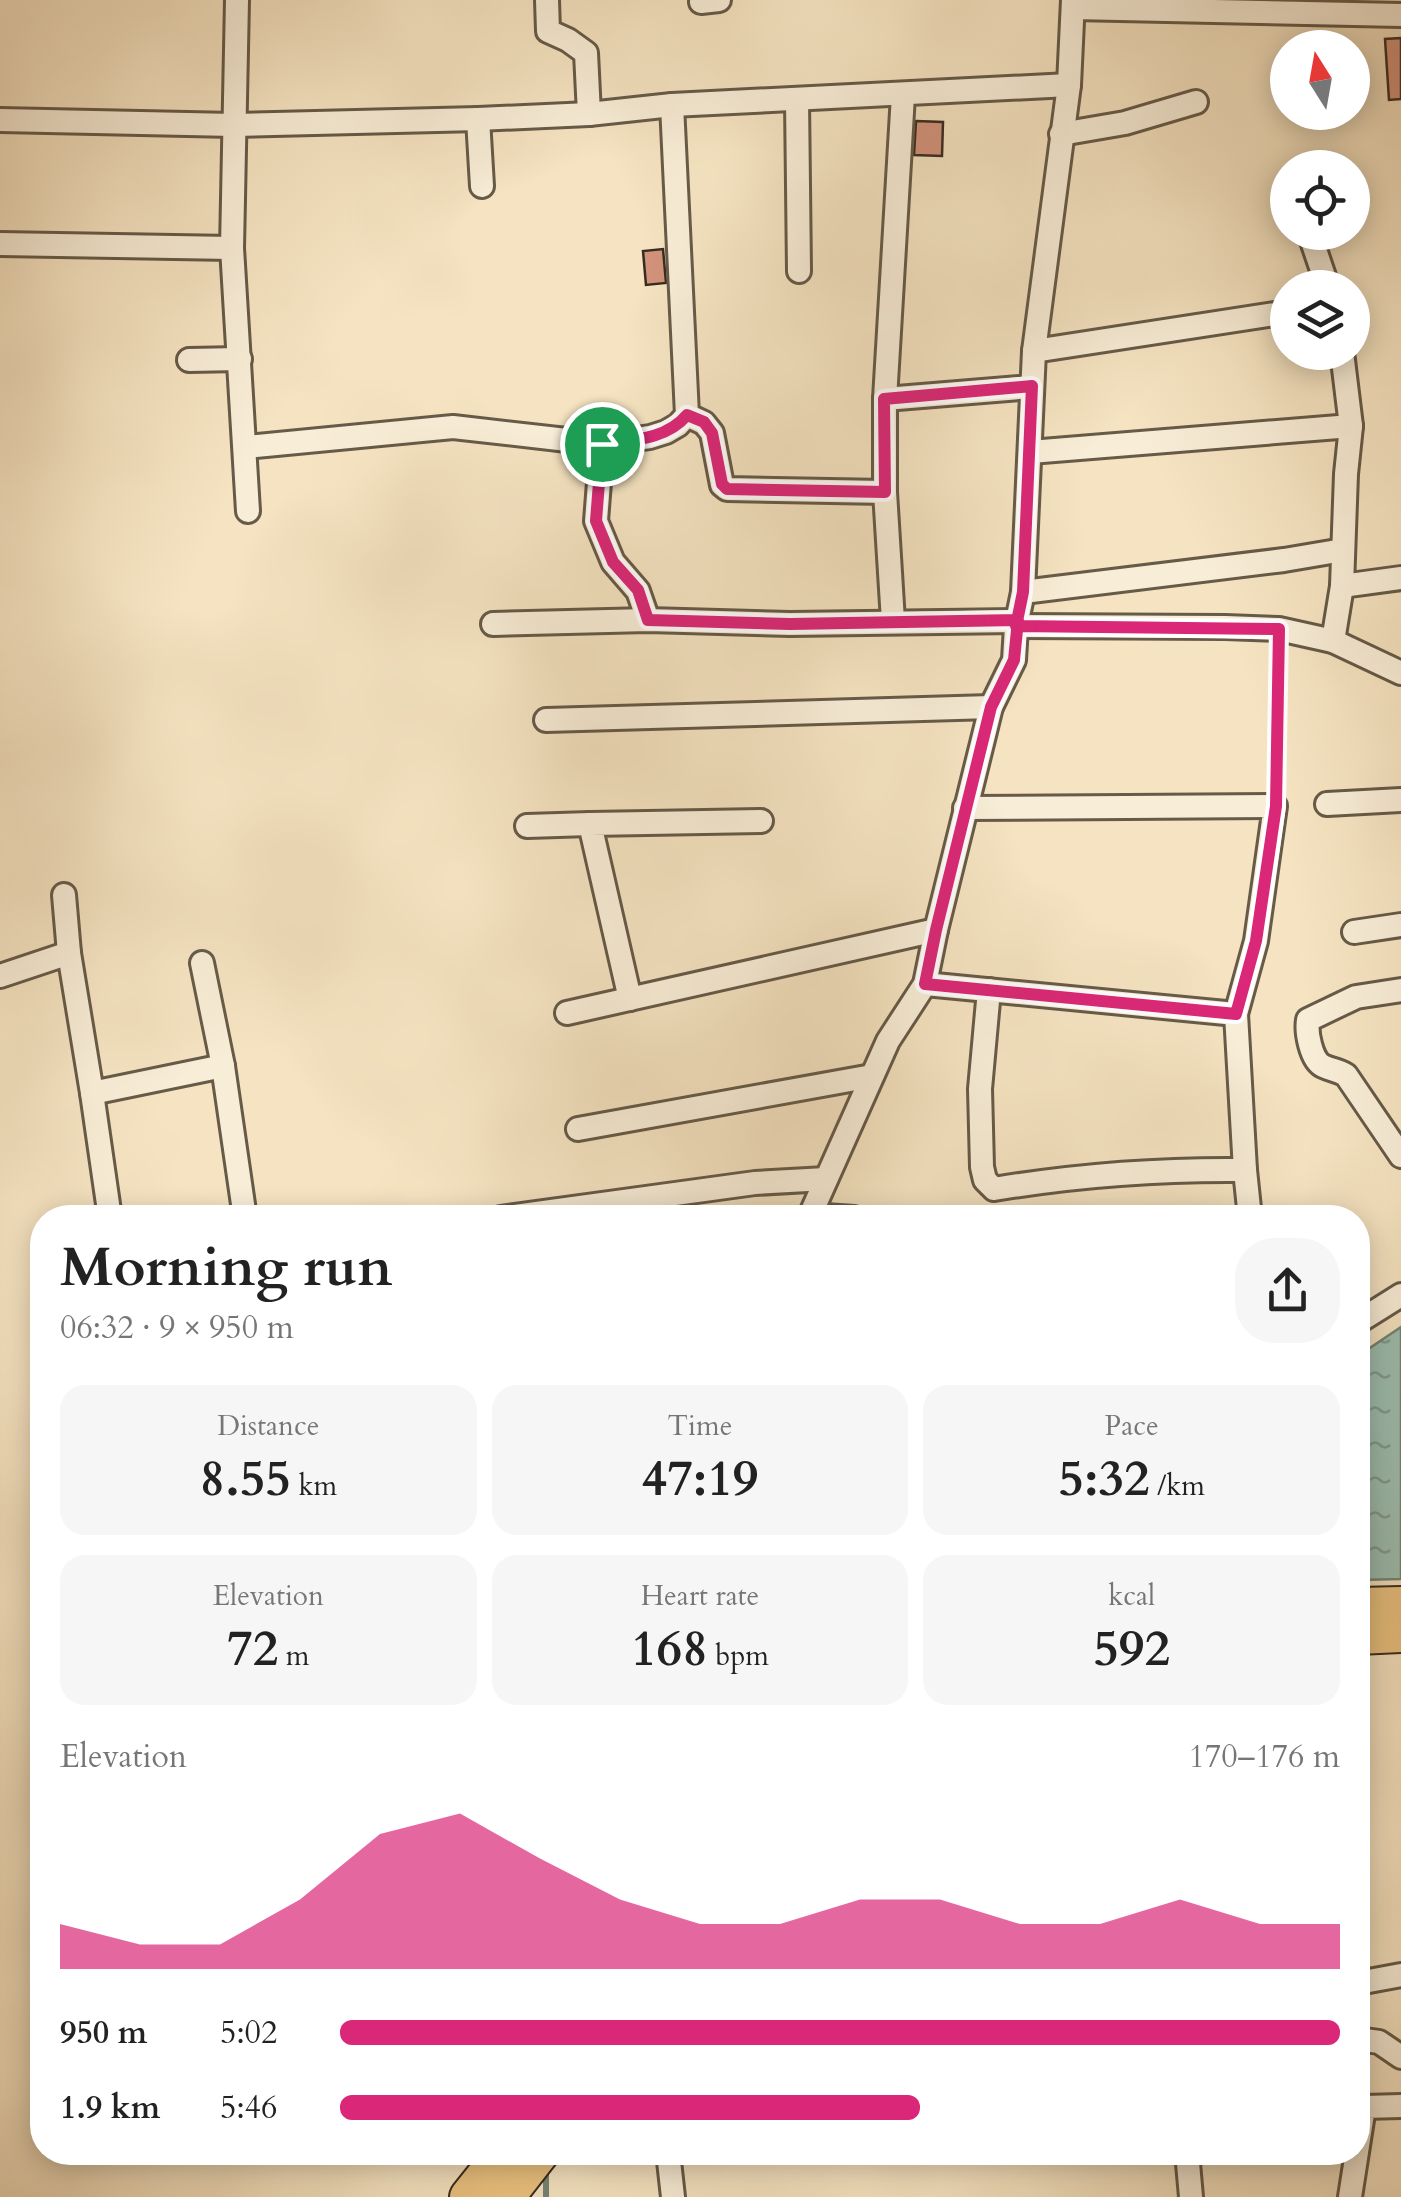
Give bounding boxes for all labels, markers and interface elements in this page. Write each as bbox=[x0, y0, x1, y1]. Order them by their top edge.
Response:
north arrow bbox=[1270, 30, 1370, 130]
map controls bbox=[1270, 30, 1370, 370]
button: locate bbox=[1270, 150, 1370, 250]
button: layers bbox=[1270, 270, 1370, 370]
pin bbox=[560, 402, 645, 487]
icon: arrive bbox=[575, 417, 630, 472]
text: Morning run bbox=[60, 1231, 393, 1305]
button: share bbox=[1235, 1238, 1340, 1343]
text: 06:32 · 9 × 950 m bbox=[60, 1306, 294, 1350]
text: Distance bbox=[217, 1407, 320, 1445]
text: Time bbox=[668, 1407, 732, 1445]
text: Pace bbox=[1105, 1407, 1159, 1445]
text: 8.55 bbox=[200, 1445, 291, 1513]
text: 47:19 bbox=[642, 1445, 758, 1513]
text: 5:32 bbox=[1058, 1445, 1150, 1513]
text: km bbox=[291, 1467, 337, 1505]
text: /km bbox=[1150, 1467, 1205, 1505]
text: Elevation bbox=[213, 1577, 324, 1615]
text: Heart rate bbox=[641, 1577, 759, 1615]
text: kcal bbox=[1108, 1577, 1155, 1615]
text: 72 bbox=[227, 1615, 278, 1683]
text: 168 bbox=[631, 1615, 708, 1683]
text: 592 bbox=[1093, 1615, 1170, 1683]
text: m bbox=[278, 1637, 310, 1675]
text: bpm bbox=[708, 1637, 769, 1675]
text: Elevation bbox=[60, 1735, 187, 1779]
text: 170–176 m bbox=[1188, 1735, 1340, 1779]
text: 950 m bbox=[60, 2011, 147, 2055]
text: 5:02 bbox=[220, 2011, 277, 2055]
text: 1.9 km bbox=[60, 2086, 160, 2130]
text: 5:46 bbox=[220, 2086, 277, 2130]

